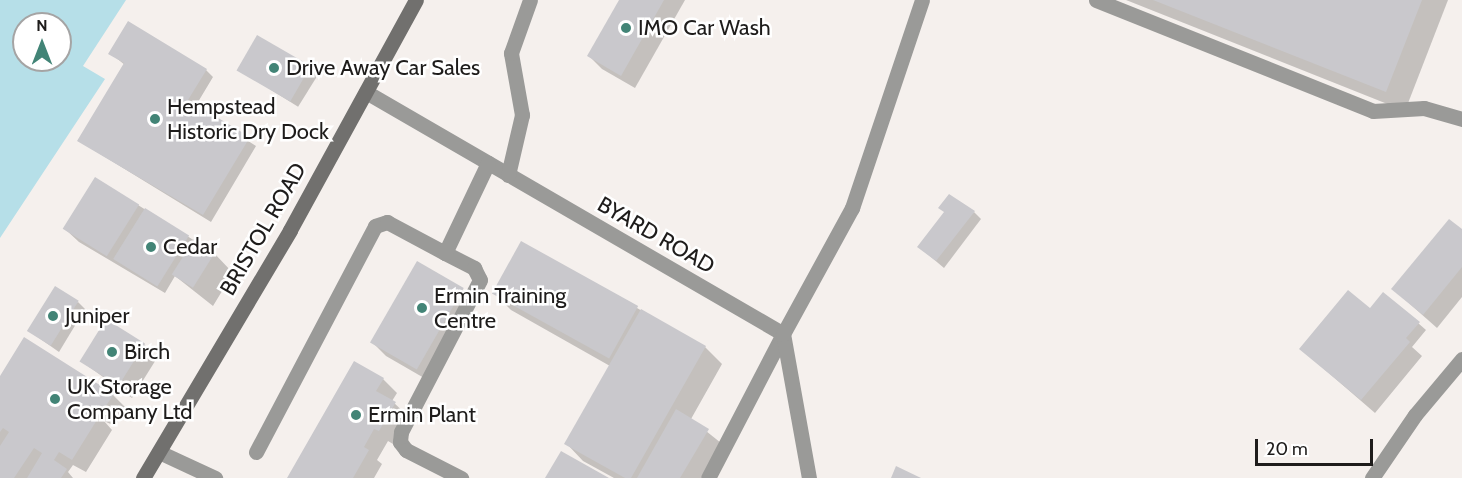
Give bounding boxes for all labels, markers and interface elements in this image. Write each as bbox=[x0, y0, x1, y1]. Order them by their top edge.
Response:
north arrow bbox=[12, 12, 72, 72]
place label: IMO Car Wash bbox=[638, 15, 771, 41]
text: N bbox=[36, 16, 48, 35]
marker: IMO Car Wash bbox=[619, 21, 633, 35]
place label: Drive Away Car Sales bbox=[286, 55, 480, 81]
marker: Drive Away Car Sales bbox=[267, 61, 281, 75]
place label: Hempstead Historic Dry Dock bbox=[167, 93, 329, 144]
marker: Hempstead Historic Dry Dock bbox=[148, 112, 162, 126]
street label: BRISTOL ROAD bbox=[214, 158, 312, 300]
street label: BYARD ROAD bbox=[593, 191, 719, 279]
place label: Cedar bbox=[163, 234, 217, 260]
marker: Cedar bbox=[144, 240, 158, 254]
place label: Ermin Training Centre bbox=[434, 282, 566, 334]
marker: Ermin Training Centre bbox=[415, 301, 429, 315]
place label: Juniper bbox=[65, 303, 129, 329]
marker: Juniper bbox=[46, 309, 60, 323]
place label: Birch bbox=[124, 339, 170, 365]
marker: Birch bbox=[105, 345, 119, 359]
place label: UK Storage Company Ltd bbox=[67, 373, 193, 424]
marker: UK Storage Company Ltd bbox=[48, 392, 62, 406]
place label: Ermin Plant bbox=[368, 402, 476, 428]
marker: Ermin Plant bbox=[349, 408, 363, 422]
scale bar bbox=[1258, 427, 1376, 465]
text: 20 m bbox=[1266, 438, 1308, 460]

